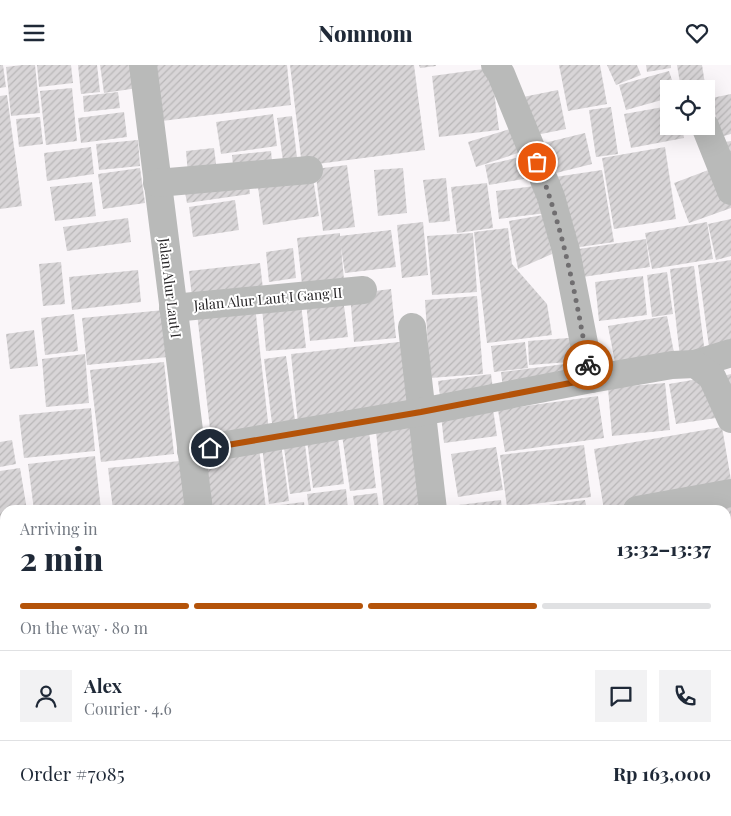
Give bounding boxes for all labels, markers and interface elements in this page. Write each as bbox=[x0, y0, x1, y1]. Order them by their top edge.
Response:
text: Nomnom bbox=[318, 18, 413, 48]
icon: menu bbox=[20, 19, 48, 47]
icon: heart bbox=[683, 19, 711, 47]
map controls bbox=[660, 80, 715, 135]
button: locate bbox=[660, 80, 715, 135]
pin bbox=[516, 141, 558, 183]
icon: bag bbox=[523, 148, 551, 176]
street label: Jalan Alur Laut I bbox=[155, 236, 186, 339]
street label: Jalan Alur Laut I Gang II bbox=[192, 283, 343, 315]
courier bbox=[563, 340, 613, 390]
icon: bike bbox=[574, 351, 602, 379]
pin bbox=[189, 427, 231, 469]
icon: home bbox=[196, 434, 224, 462]
text: Arriving in bbox=[20, 518, 98, 539]
text: 13:32–13:37 bbox=[616, 535, 711, 561]
text: 2 min bbox=[20, 536, 103, 579]
text: On the way · 80 m bbox=[20, 617, 148, 638]
button: person bbox=[20, 670, 72, 722]
button: chat bbox=[595, 670, 647, 722]
button: phone bbox=[659, 670, 711, 722]
text: Alex bbox=[84, 672, 122, 698]
text: Courier · 4.6 bbox=[84, 698, 172, 719]
text: Order #7085 bbox=[20, 760, 125, 786]
text: Rp 163,000 bbox=[613, 760, 711, 786]

